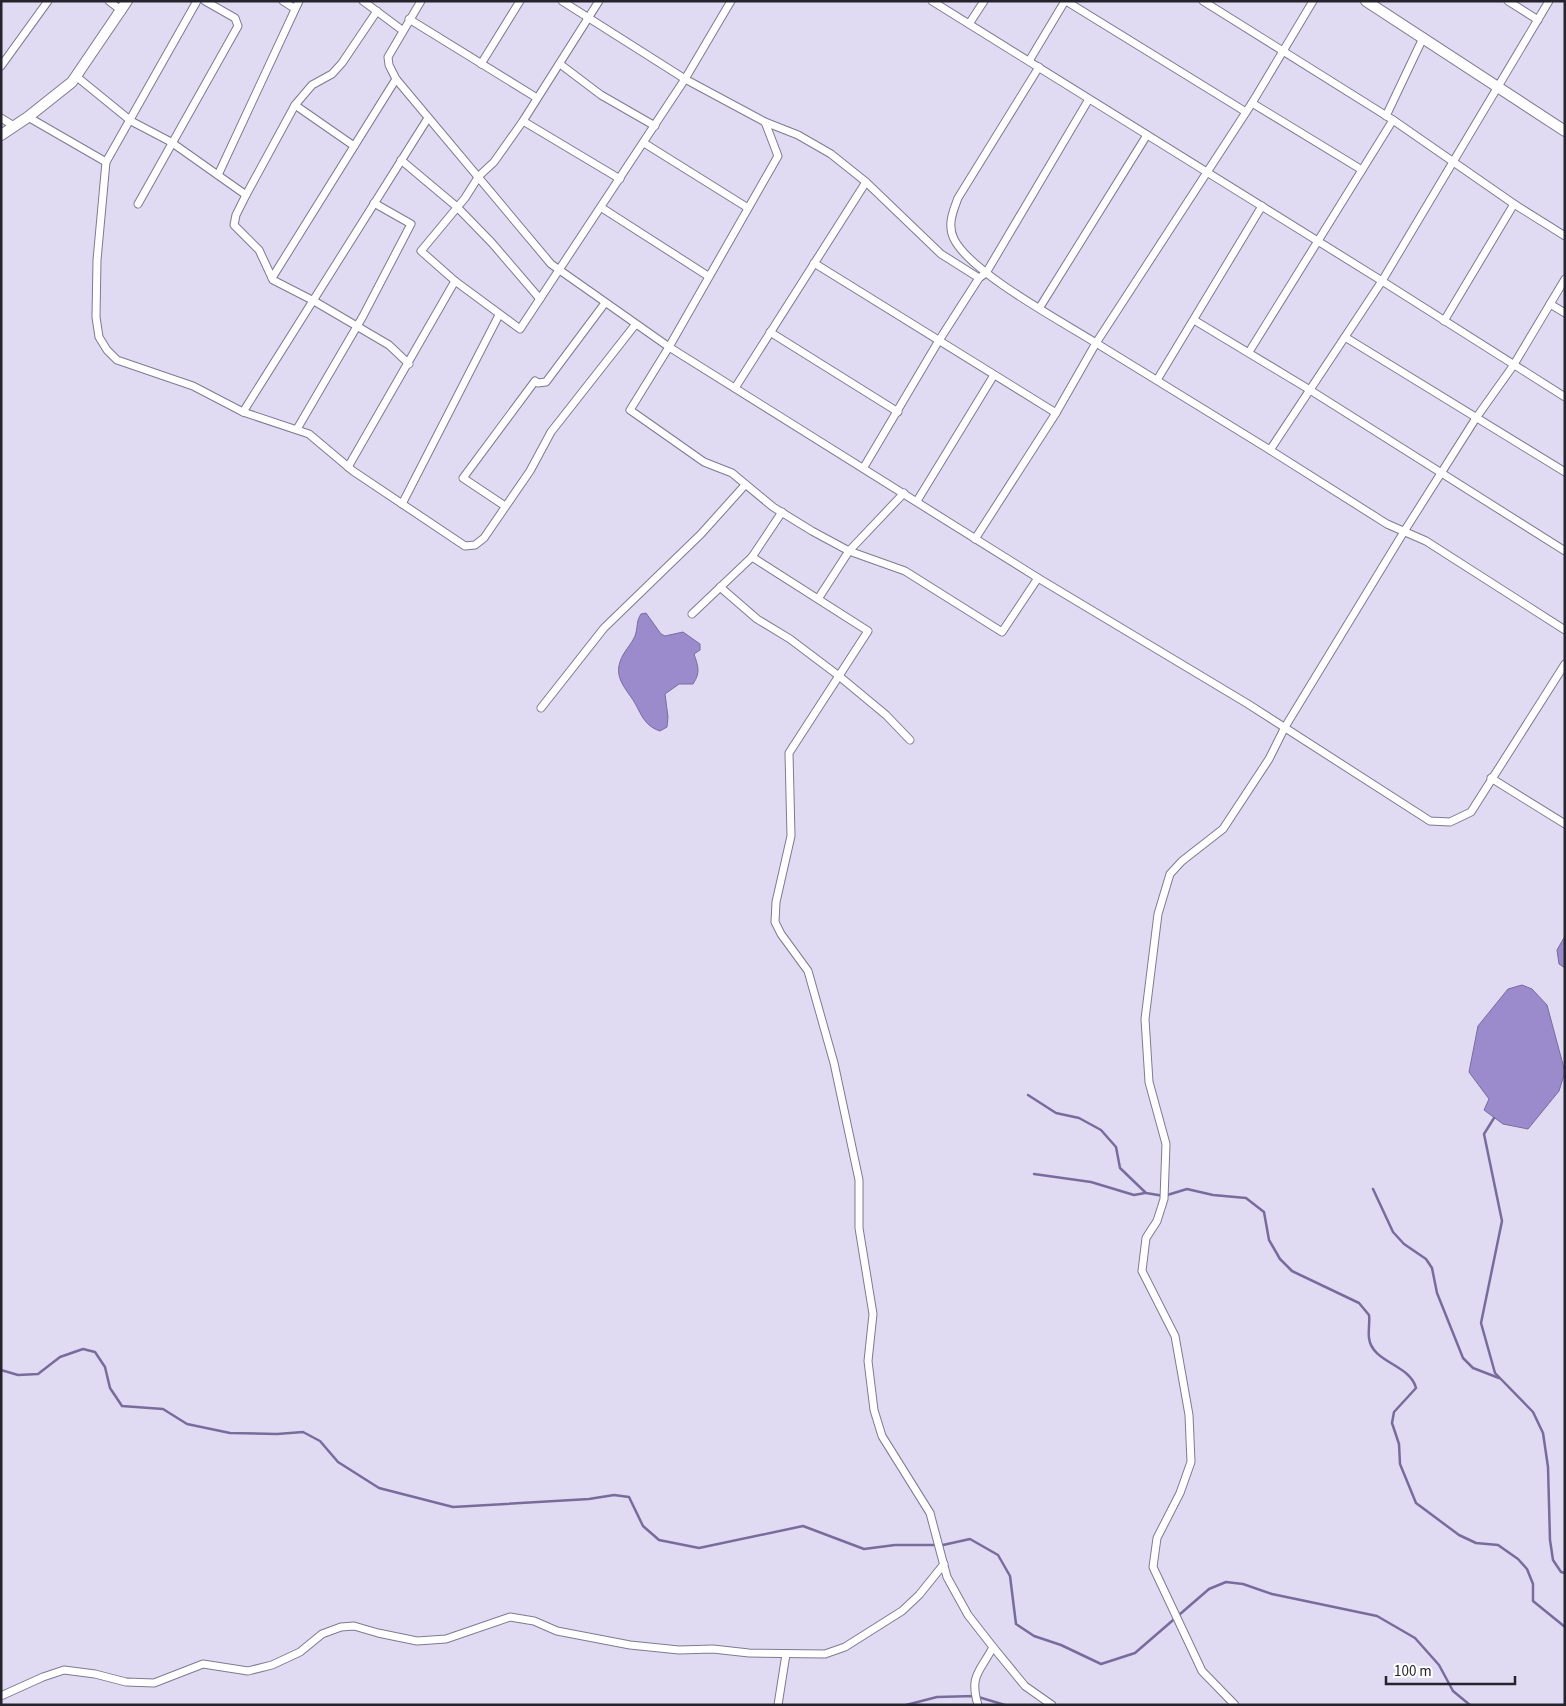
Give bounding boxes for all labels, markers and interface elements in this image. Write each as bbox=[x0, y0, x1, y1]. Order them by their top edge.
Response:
scale bar bbox=[1386, 1654, 1515, 1686]
text: 100 m bbox=[1394, 1661, 1432, 1682]

